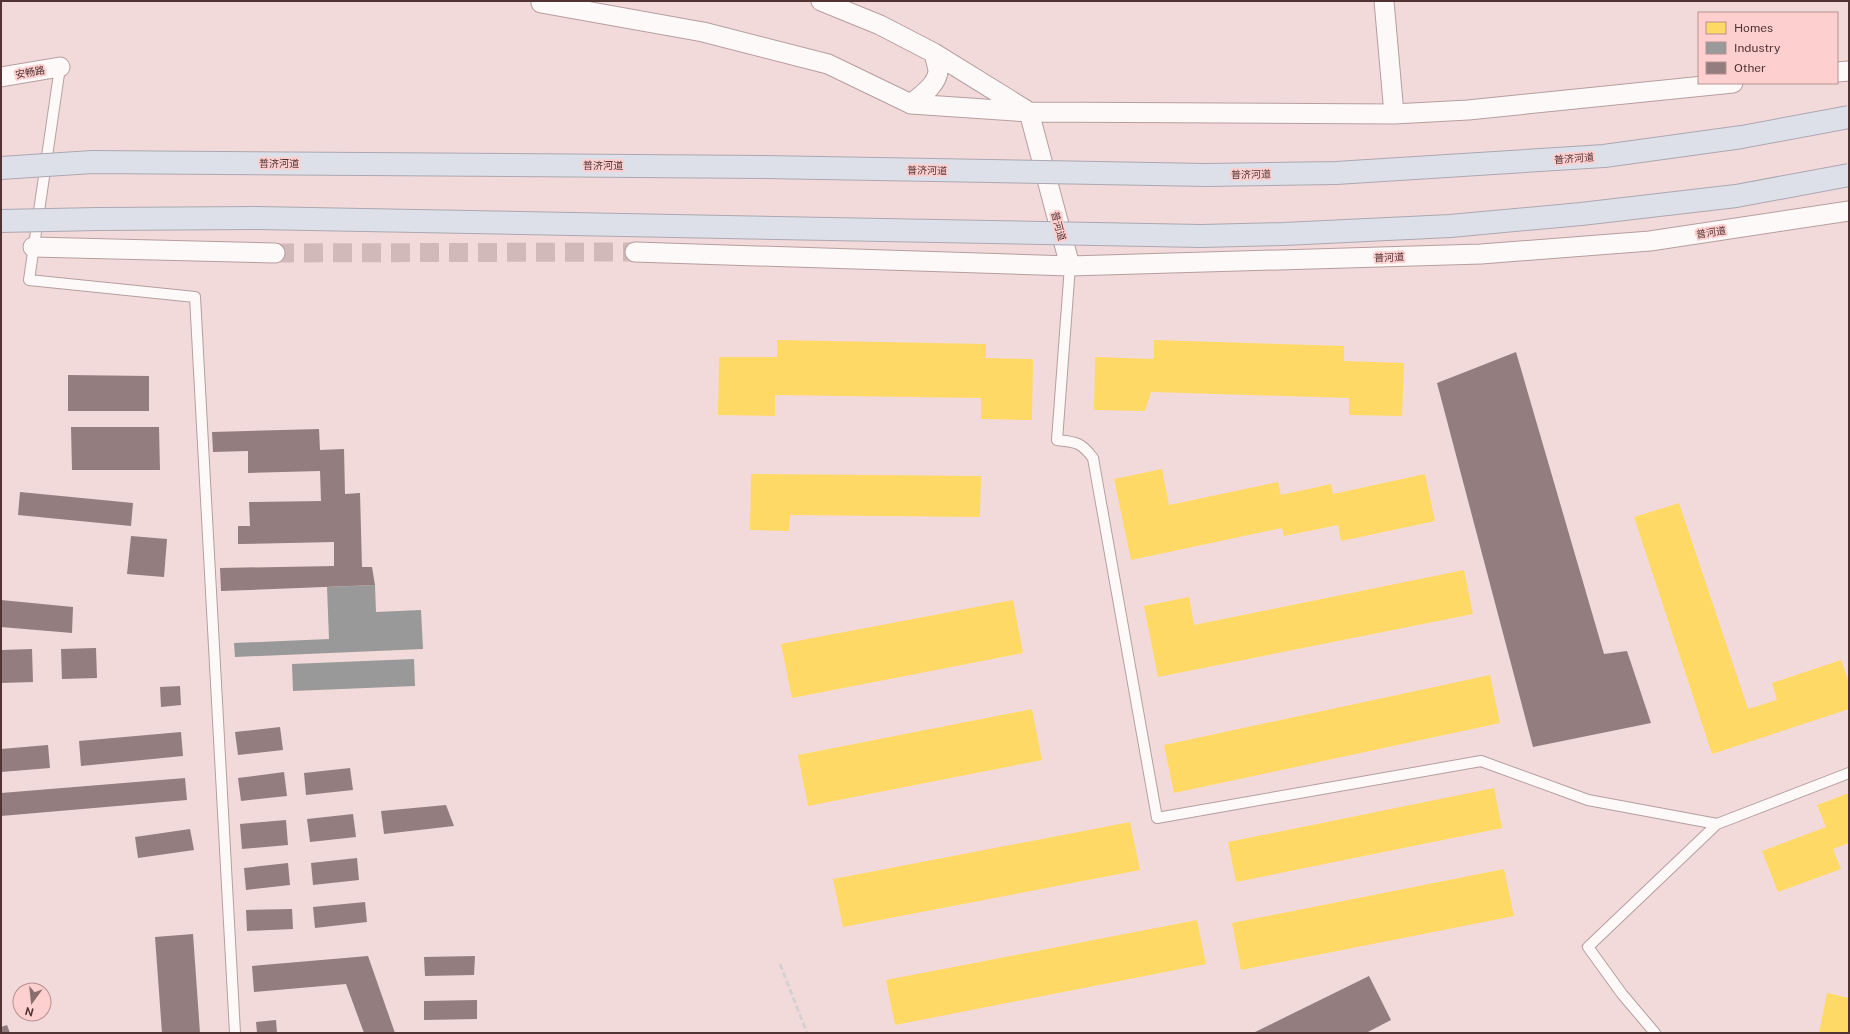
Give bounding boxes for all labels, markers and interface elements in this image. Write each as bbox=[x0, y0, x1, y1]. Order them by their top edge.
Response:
legend bbox=[1698, 12, 1838, 84]
text: Homes bbox=[1734, 21, 1773, 35]
text: Industry bbox=[1734, 41, 1781, 55]
text: Other bbox=[1734, 61, 1766, 75]
street label: 安畅路 bbox=[14, 63, 46, 81]
street label: 普济河道 bbox=[1554, 151, 1594, 165]
street label: 普济河道 bbox=[259, 157, 299, 169]
street label: 普济河道 bbox=[583, 159, 623, 171]
street label: 普济河道 bbox=[907, 164, 947, 176]
street label: 普济河道 bbox=[1231, 168, 1271, 180]
street label: 普河道 bbox=[1049, 210, 1069, 242]
street label: 普河道 bbox=[1695, 224, 1727, 240]
street label: 普河道 bbox=[1374, 250, 1404, 264]
north arrow bbox=[12, 982, 52, 1022]
text: N bbox=[24, 1005, 35, 1019]

